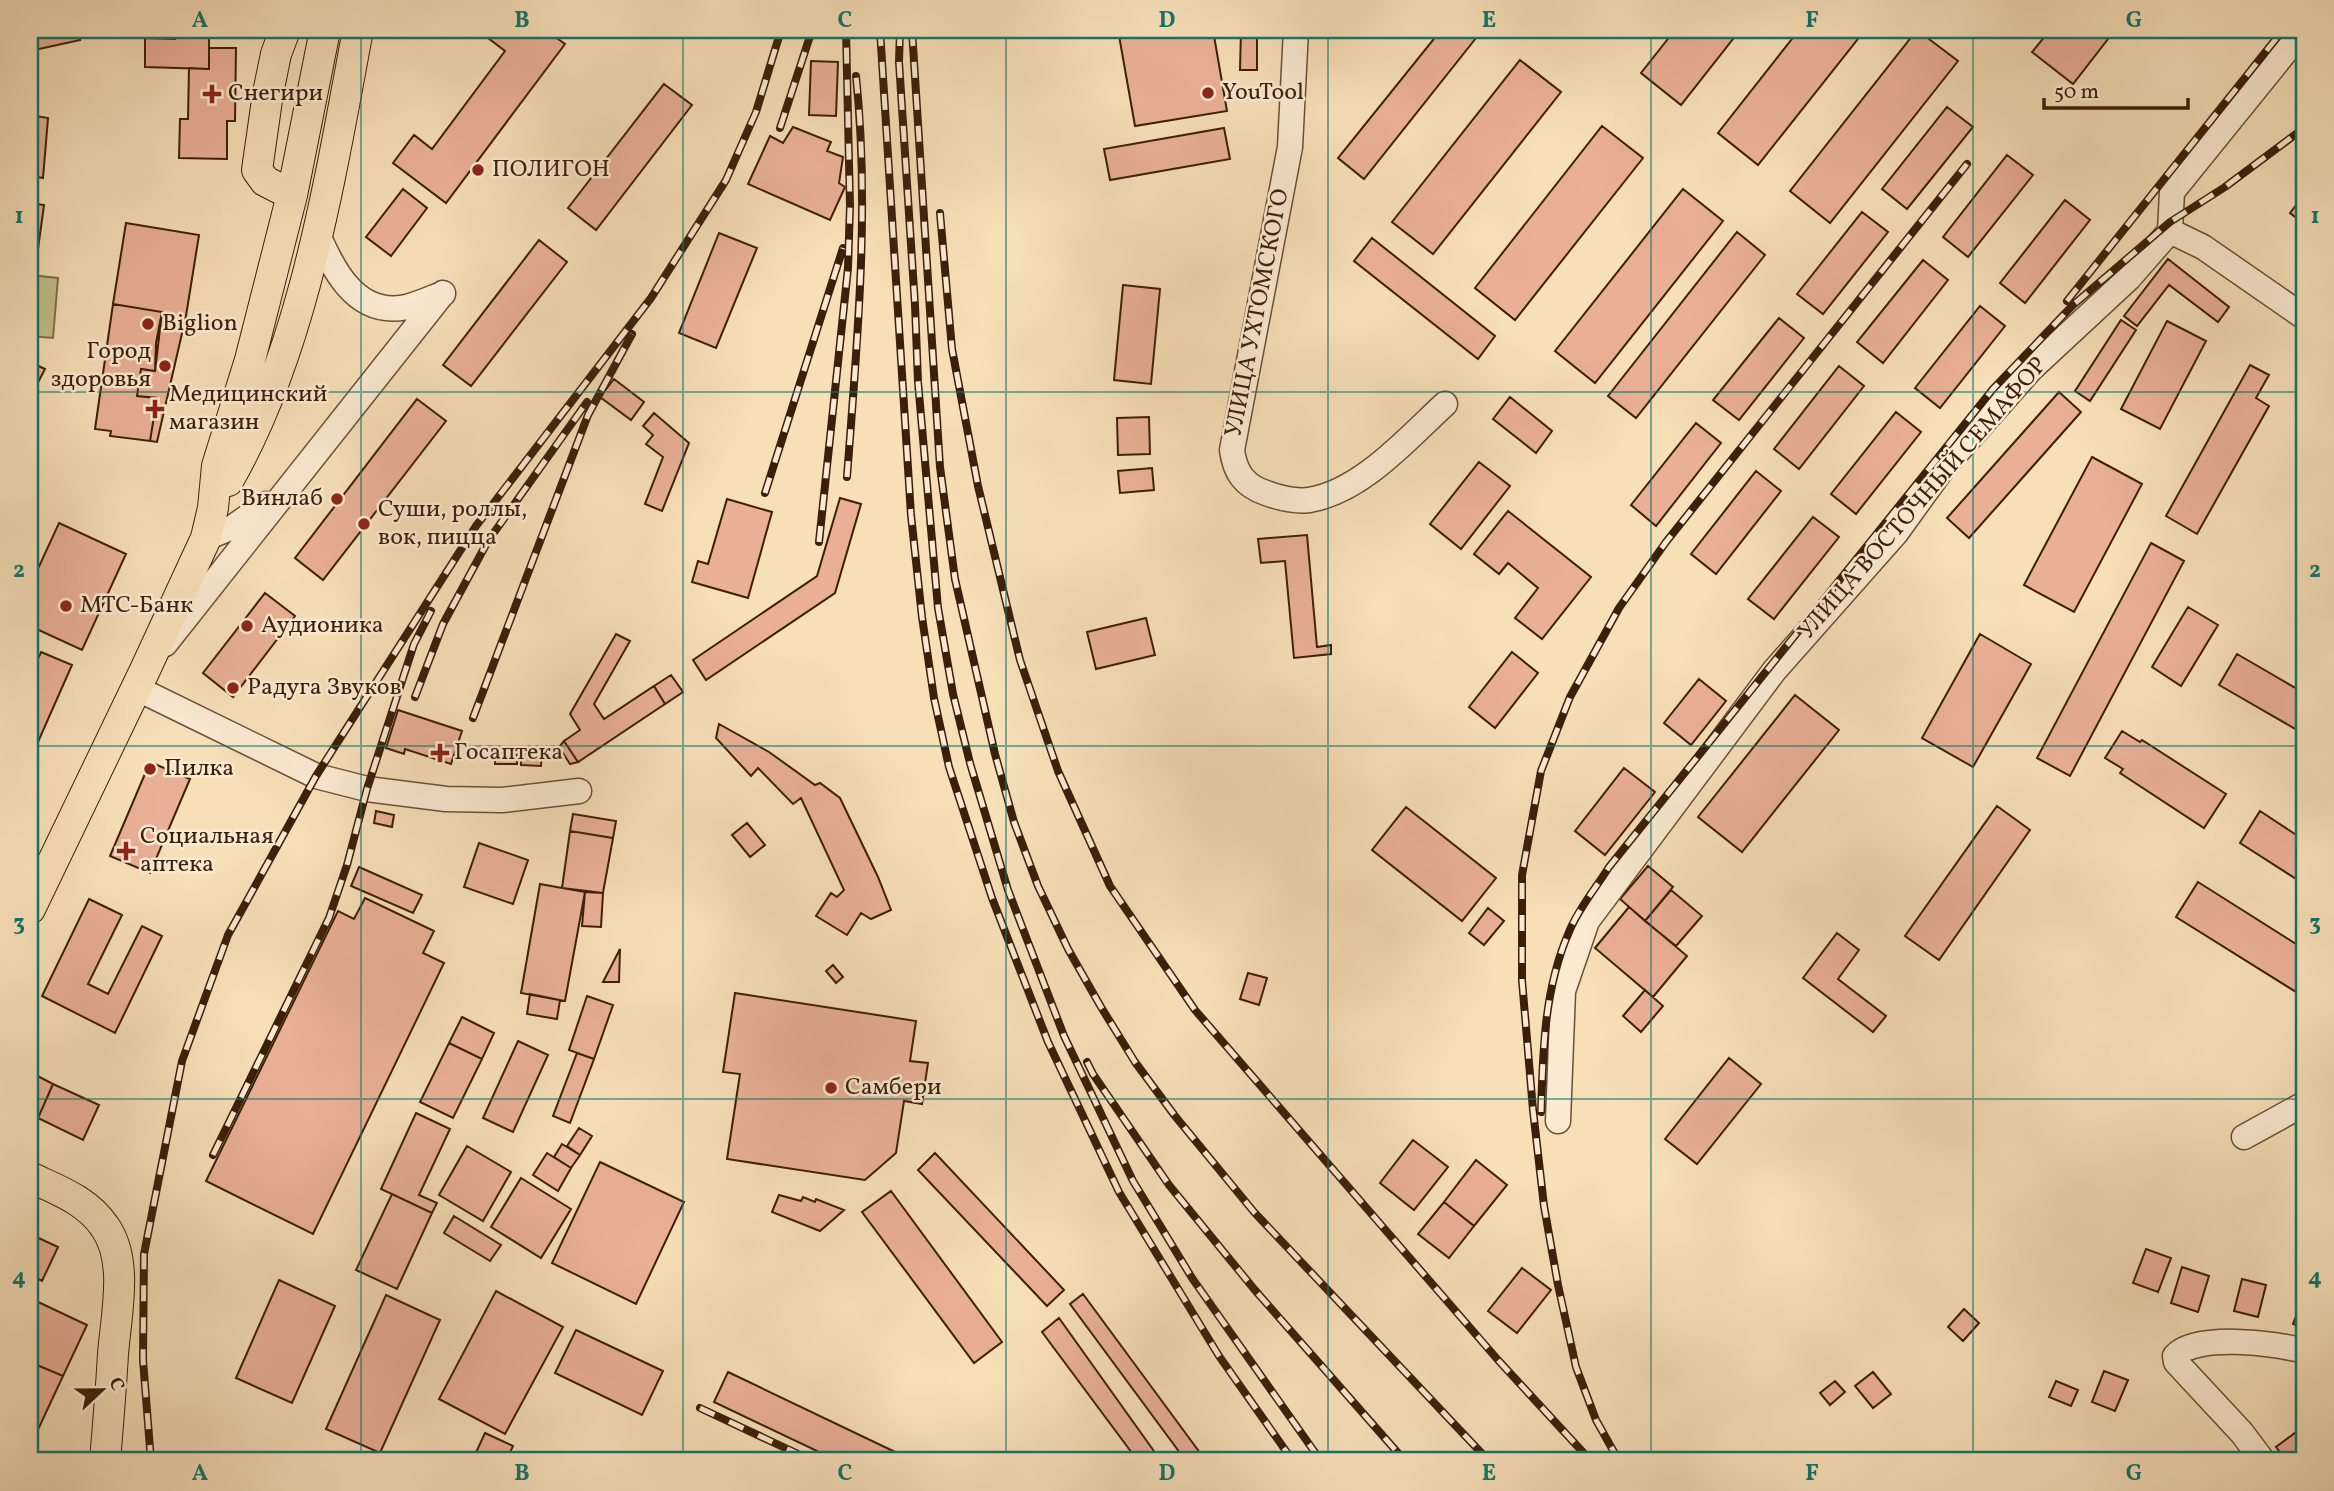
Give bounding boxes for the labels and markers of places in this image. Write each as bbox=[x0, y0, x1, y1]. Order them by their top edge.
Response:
place label: YouTool bbox=[1222, 76, 1304, 110]
place label: Снегири bbox=[228, 77, 323, 111]
marker: Снегири bbox=[202, 84, 222, 104]
marker: YouTool bbox=[1200, 85, 1216, 101]
place label: ПОЛИГОН bbox=[492, 153, 610, 187]
marker: ПОЛИГОН bbox=[470, 162, 486, 178]
place label: Biglion bbox=[162, 307, 238, 341]
marker: Biglion bbox=[140, 316, 156, 332]
place label: Город здоровья bbox=[51, 335, 151, 397]
marker: Город здоровья bbox=[157, 358, 173, 374]
place label: Медицинский магазин bbox=[169, 378, 327, 440]
marker: Медицинский магазин bbox=[147, 401, 163, 417]
place label: Винлаб bbox=[241, 482, 323, 516]
marker: Винлаб bbox=[329, 491, 345, 507]
place label: Суши, роллы, вок, пицца bbox=[378, 493, 527, 555]
marker: Суши, роллы, вок, пицца bbox=[356, 516, 372, 532]
place label: МТС-Банк bbox=[80, 589, 193, 623]
marker: МТС-Банк bbox=[58, 598, 74, 614]
place label: Аудионика bbox=[261, 609, 384, 643]
marker: Аудионика bbox=[239, 618, 255, 634]
place label: Радуга Звуков bbox=[247, 671, 402, 705]
marker: Радуга Звуков bbox=[225, 680, 241, 696]
place label: Госаптека bbox=[454, 736, 563, 770]
marker: Госаптека bbox=[432, 745, 448, 761]
place label: Пилка bbox=[164, 752, 234, 786]
marker: Пилка bbox=[142, 761, 158, 777]
place label: Социальная аптека bbox=[140, 820, 274, 882]
marker: Социальная аптека bbox=[118, 843, 134, 859]
place label: Самбери bbox=[845, 1071, 942, 1105]
marker: Самбери bbox=[823, 1080, 839, 1096]

